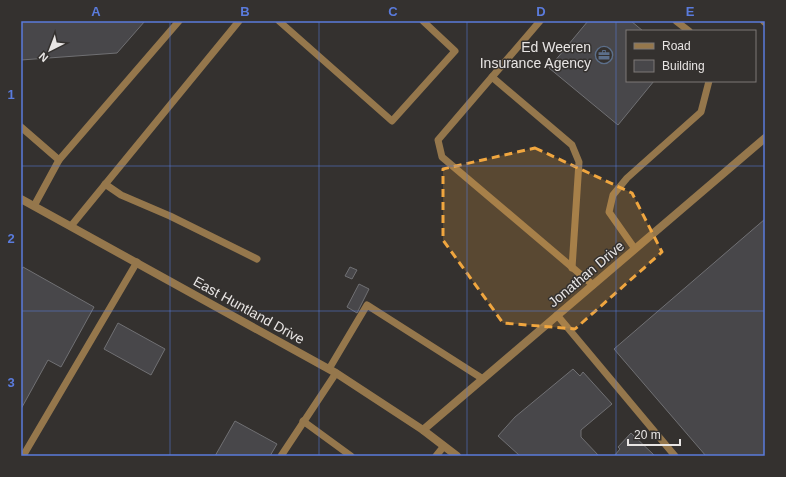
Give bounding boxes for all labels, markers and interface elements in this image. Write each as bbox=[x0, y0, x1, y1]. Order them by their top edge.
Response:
text: A bbox=[91, 4, 101, 19]
text: B bbox=[240, 4, 250, 19]
text: C bbox=[388, 4, 398, 19]
text: D bbox=[536, 4, 546, 19]
text: E bbox=[686, 4, 695, 19]
north arrow bbox=[30, 30, 70, 70]
legend bbox=[626, 30, 756, 82]
place label: Ed Weeren Insurance Agency bbox=[480, 39, 591, 71]
text: Road bbox=[662, 39, 691, 53]
office icon: Ed Weeren Insurance Agency bbox=[594, 45, 614, 65]
text: N bbox=[36, 50, 50, 65]
text: Building bbox=[662, 59, 705, 73]
text: 1 bbox=[7, 87, 15, 102]
text: 2 bbox=[7, 231, 15, 246]
street label: Jonathan Drive bbox=[545, 237, 627, 310]
street label: East Huntland Drive bbox=[191, 273, 308, 347]
text: 3 bbox=[7, 375, 15, 390]
scale bar bbox=[628, 421, 680, 447]
text: 20 m bbox=[634, 428, 661, 442]

